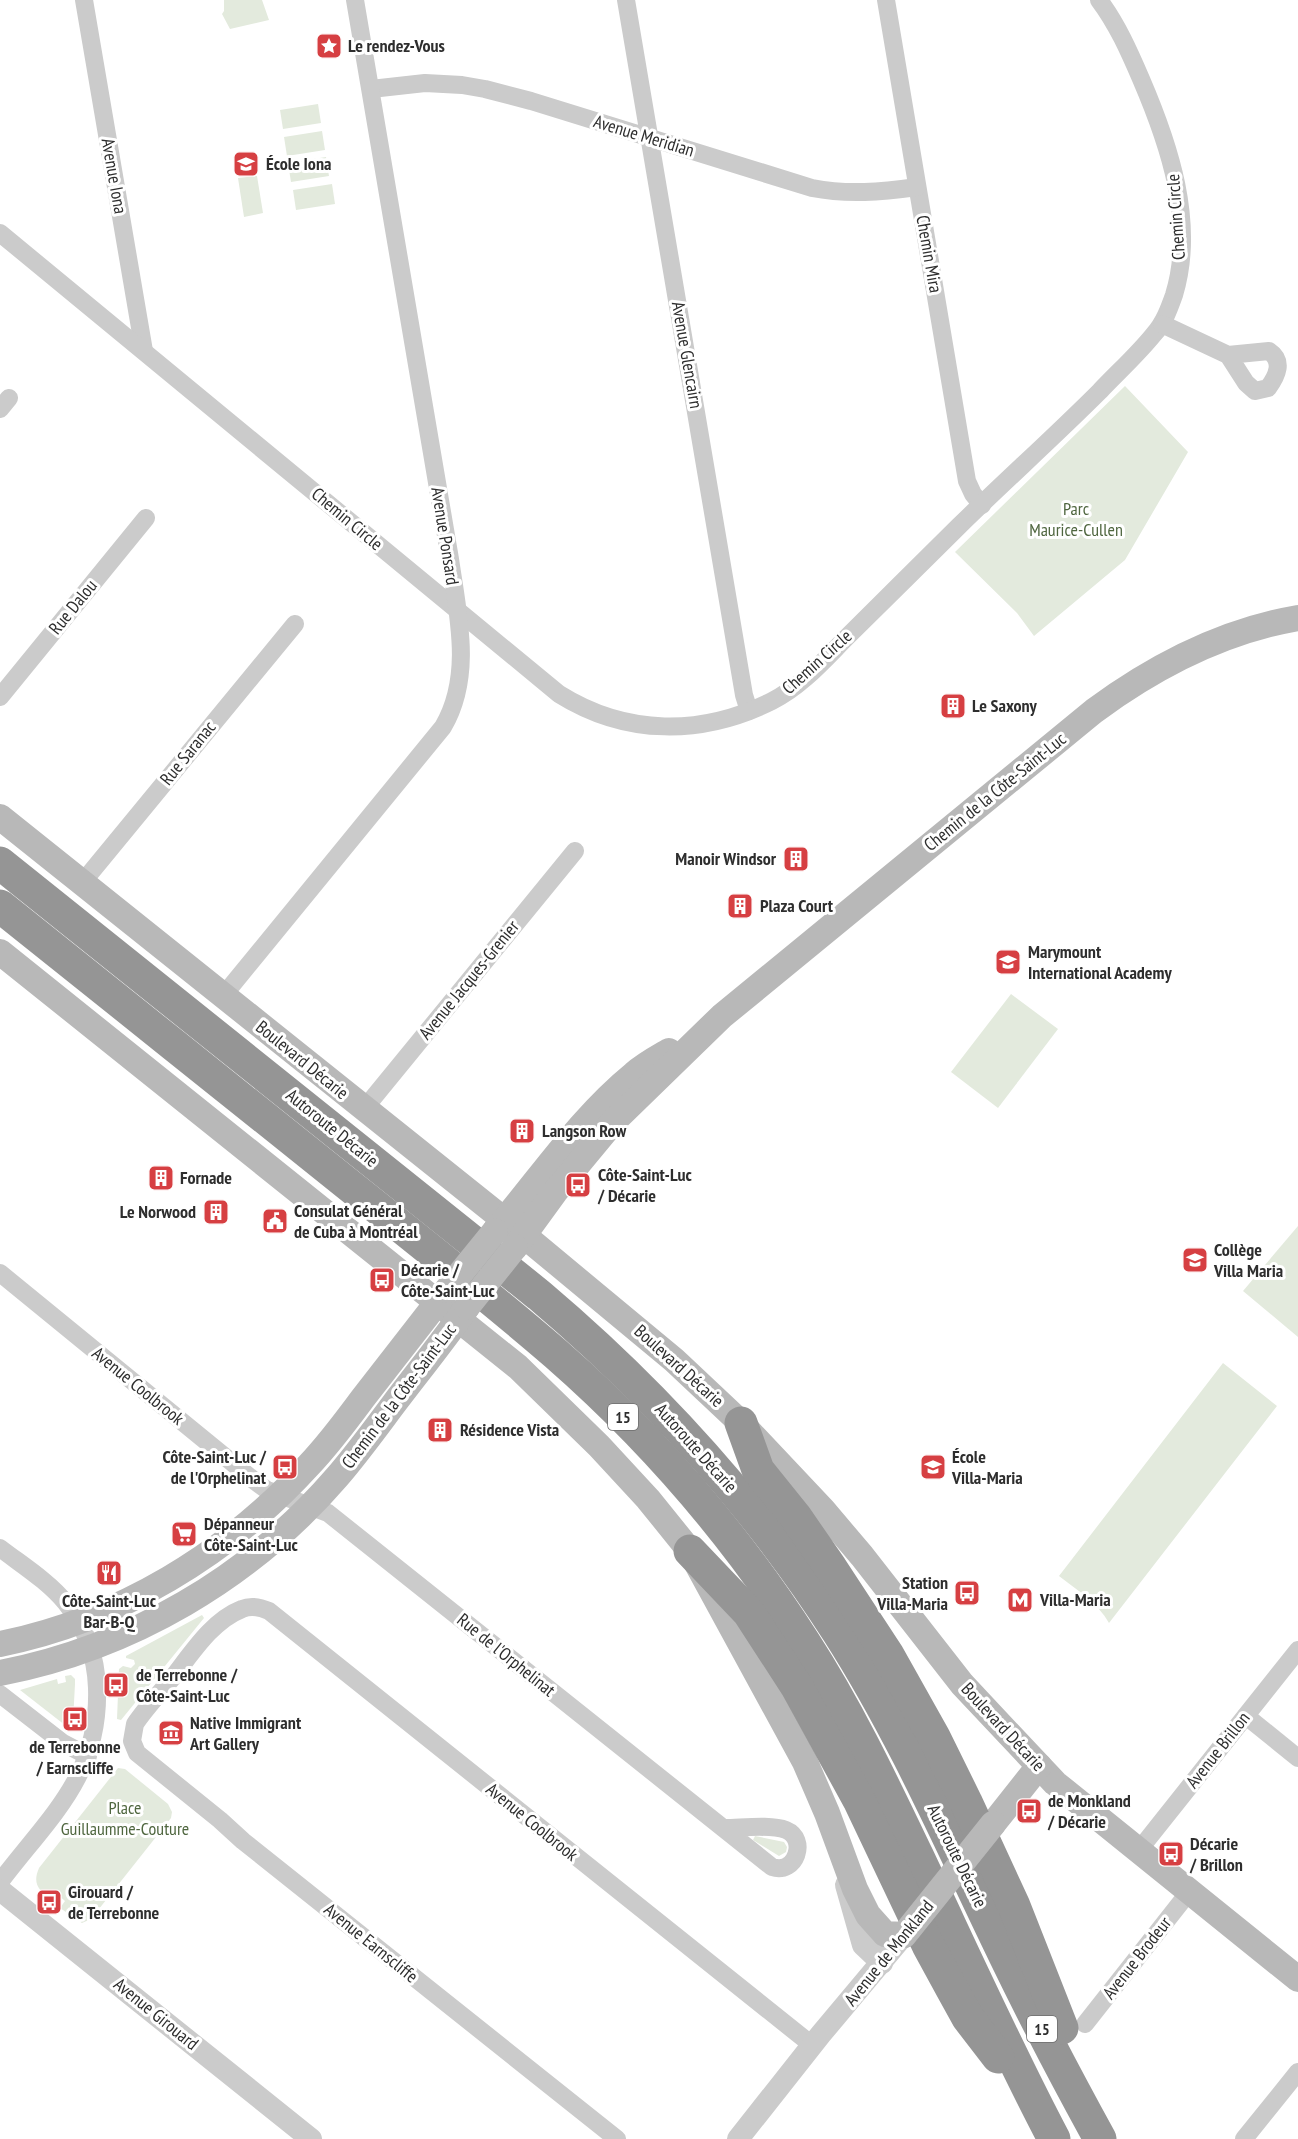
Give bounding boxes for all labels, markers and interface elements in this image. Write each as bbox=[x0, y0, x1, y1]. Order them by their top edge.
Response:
place icon: Le rendez-Vous bbox=[314, 31, 344, 61]
place label: Le rendez-Vous bbox=[348, 34, 445, 57]
street label: Avenue Meridian bbox=[591, 109, 697, 162]
street label: Avenue Iona bbox=[97, 136, 132, 216]
school or university icon: École Iona bbox=[231, 149, 261, 179]
place label: École Iona bbox=[266, 152, 331, 175]
street label: Chemin Circle bbox=[1161, 173, 1190, 261]
street label: Chemin Mira bbox=[911, 213, 948, 295]
street label: Avenue Glencairn bbox=[667, 300, 708, 410]
street label: Chemin Circle bbox=[307, 482, 388, 555]
street label: Avenue Ponsard bbox=[426, 485, 465, 586]
park label: Parc Maurice-Cullen bbox=[1029, 497, 1123, 541]
street label: Rue Dalou bbox=[43, 575, 102, 639]
street label: Chemin Circle bbox=[777, 624, 856, 699]
building icon: Le Saxony bbox=[938, 691, 968, 721]
place label: Le Saxony bbox=[972, 694, 1038, 717]
street label: Rue Saranac bbox=[155, 715, 221, 790]
street label: Chemin de la Côte-Saint-Luc bbox=[919, 727, 1071, 856]
building icon: Manoir Windsor bbox=[781, 844, 811, 874]
place label: Manoir Windsor bbox=[675, 847, 777, 870]
building icon: Plaza Court bbox=[725, 891, 755, 921]
place label: Plaza Court bbox=[760, 894, 834, 917]
street label: Avenue Jacques-Grenier bbox=[414, 915, 524, 1044]
place label: Marymount International Academy bbox=[1028, 940, 1172, 984]
school or university icon: Marymount International Academy bbox=[993, 947, 1023, 977]
street label: Boulevard Décarie bbox=[251, 1015, 353, 1104]
street label: Autoroute Décarie bbox=[282, 1083, 383, 1172]
building icon: Langson Row bbox=[507, 1116, 537, 1146]
place label: Langson Row bbox=[542, 1119, 626, 1142]
building icon: Fornade bbox=[146, 1163, 176, 1193]
place label: Côte-Saint-Luc / Décarie bbox=[597, 1163, 693, 1207]
place label: Fornade bbox=[180, 1166, 232, 1189]
bus stop icon: Côte-Saint-Luc / Décarie bbox=[563, 1170, 593, 1200]
building icon: Le Norwood bbox=[201, 1197, 231, 1227]
place label: Consulat Général de Cuba à Montréal bbox=[294, 1199, 418, 1243]
place label: Le Norwood bbox=[120, 1200, 196, 1223]
public building icon: Consulat Général de Cuba à Montréal bbox=[260, 1206, 290, 1236]
place label: Collège Villa Maria bbox=[1213, 1238, 1283, 1282]
school or university icon: Collège Villa Maria bbox=[1180, 1245, 1210, 1275]
place label: Décarie / Côte-Saint-Luc bbox=[401, 1258, 496, 1302]
bus stop icon: Décarie / Côte-Saint-Luc bbox=[367, 1265, 397, 1295]
street label: Chemin de la Côte-Saint-Luc bbox=[336, 1318, 461, 1473]
street label: Boulevard Décarie bbox=[630, 1319, 729, 1412]
street label: Avenue Coolbrook bbox=[88, 1341, 189, 1430]
street label: Autoroute Décarie bbox=[650, 1398, 742, 1497]
road number: 15 bbox=[608, 1404, 638, 1430]
building icon: Résidence Vista bbox=[425, 1415, 455, 1445]
place label: Résidence Vista bbox=[460, 1418, 559, 1441]
place label: Côte-Saint-Luc / de l'Orphelinat bbox=[163, 1445, 267, 1489]
place label: École Villa-Maria bbox=[951, 1445, 1023, 1489]
bus stop icon: Côte-Saint-Luc / de l'Orphelinat bbox=[270, 1452, 300, 1482]
school or university icon: École Villa-Maria bbox=[918, 1452, 948, 1482]
place label: Dépanneur Côte-Saint-Luc bbox=[204, 1512, 299, 1556]
supermarket icon: Dépanneur Côte-Saint-Luc bbox=[169, 1519, 199, 1549]
restaurant icon: Côte-Saint-Luc Bar-B-Q bbox=[94, 1558, 124, 1588]
place label: Station Villa-Maria bbox=[876, 1571, 948, 1615]
bus stop icon: Station Villa-Maria bbox=[952, 1578, 982, 1608]
metro station icon: Villa-Maria bbox=[1005, 1585, 1035, 1615]
place label: Villa-Maria bbox=[1039, 1588, 1111, 1611]
place label: Côte-Saint-Luc Bar-B-Q bbox=[62, 1589, 157, 1633]
street label: Rue de l'Orphelinat bbox=[453, 1608, 560, 1701]
place label: de Terrebonne / Côte-Saint-Luc bbox=[136, 1663, 238, 1707]
bus stop icon: de Terrebonne / Côte-Saint-Luc bbox=[101, 1670, 131, 1700]
street label: Boulevard Décarie bbox=[957, 1678, 1050, 1776]
bus stop icon: de Terrebonne / Earnscliffe bbox=[60, 1704, 90, 1734]
street label: Avenue Brillon bbox=[1181, 1707, 1255, 1793]
place label: Native Immigrant Art Gallery bbox=[189, 1711, 302, 1755]
museum icon: Native Immigrant Art Gallery bbox=[156, 1718, 186, 1748]
place label: de Terrebonne / Earnscliffe bbox=[29, 1735, 121, 1779]
street label: Avenue Coolbrook bbox=[482, 1777, 583, 1866]
place label: de Monkland / Décarie bbox=[1047, 1789, 1131, 1833]
park label: Place Guillaumme-Couture bbox=[61, 1796, 189, 1840]
bus stop icon: de Monkland / Décarie bbox=[1014, 1796, 1044, 1826]
street label: Autoroute Décarie bbox=[923, 1800, 992, 1911]
place label: Décarie / Brillon bbox=[1189, 1832, 1243, 1876]
bus stop icon: Décarie / Brillon bbox=[1156, 1839, 1186, 1869]
place label: Girouard / de Terrebonne bbox=[68, 1880, 160, 1924]
bus stop icon: Girouard / de Terrebonne bbox=[34, 1887, 64, 1917]
street label: Avenue de Monkland bbox=[839, 1895, 938, 2010]
street label: Avenue Earnscliffe bbox=[320, 1898, 423, 1987]
street label: Avenue Brodeur bbox=[1097, 1912, 1176, 2004]
street label: Avenue Girouard bbox=[109, 1972, 203, 2055]
road number: 15 bbox=[1027, 2016, 1057, 2042]

